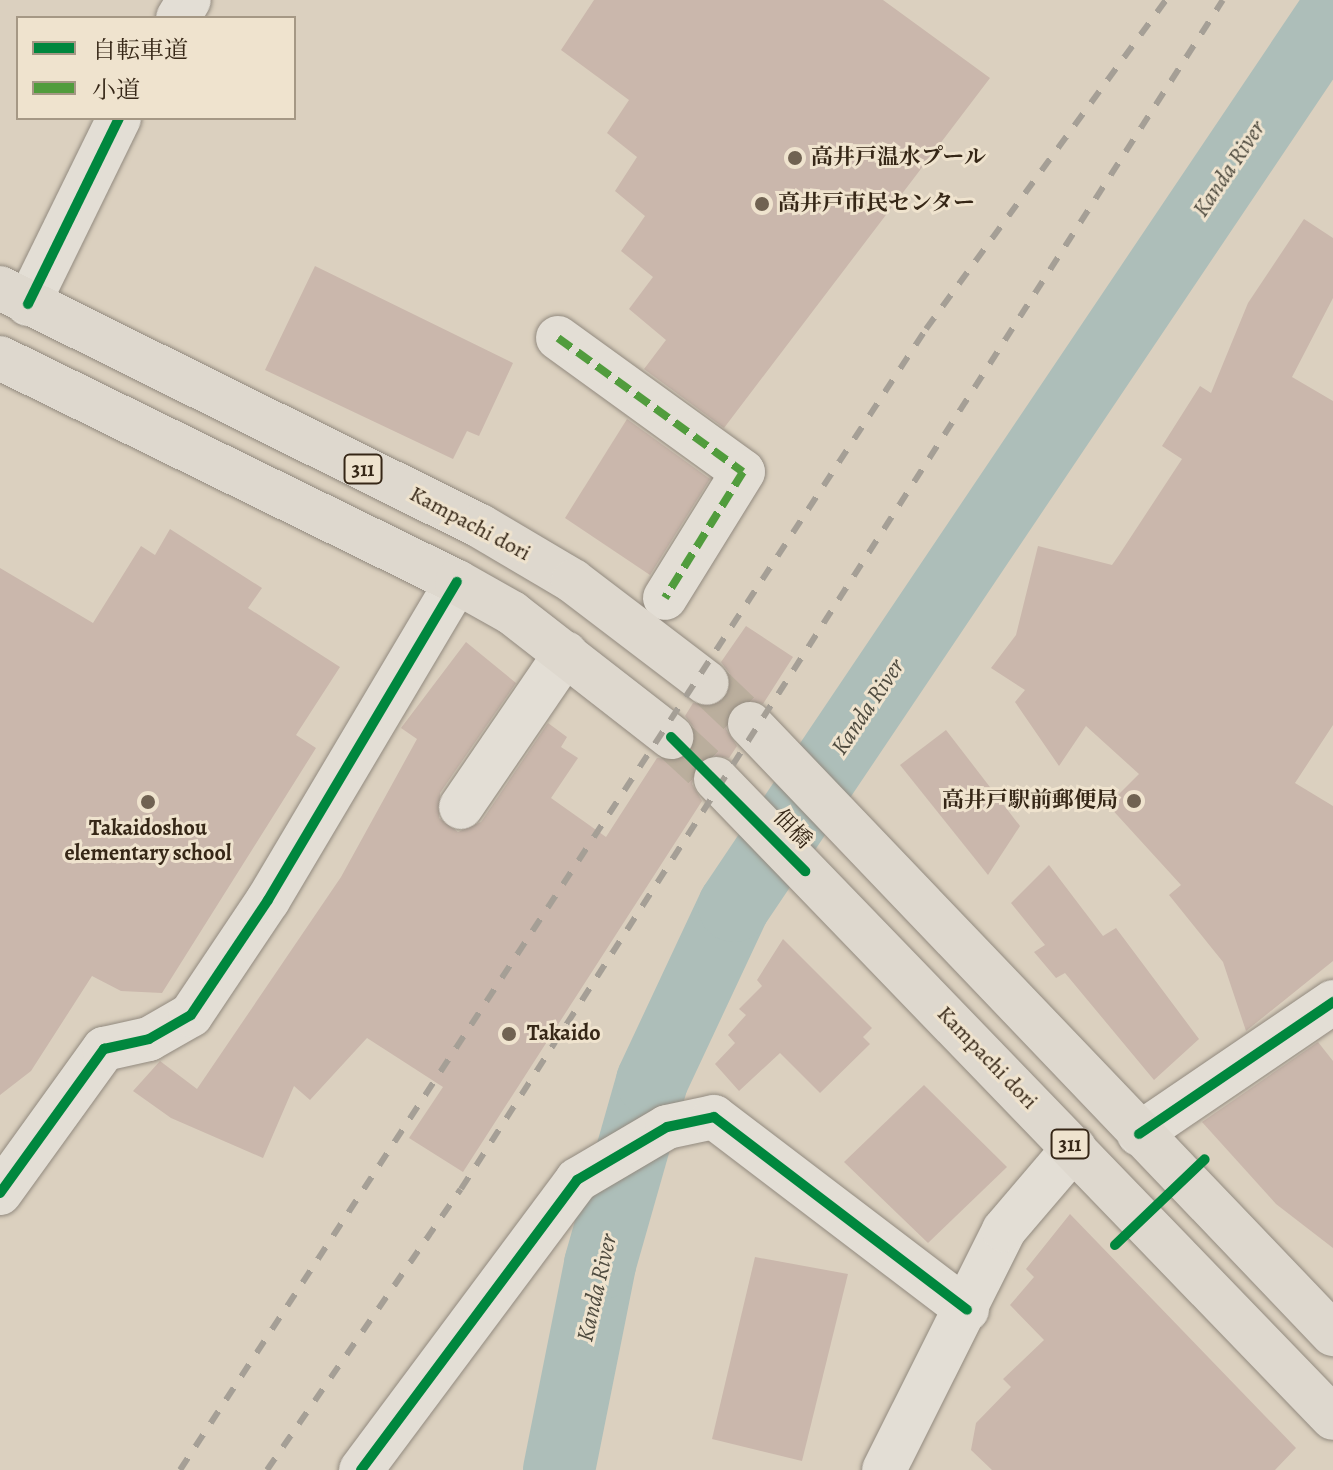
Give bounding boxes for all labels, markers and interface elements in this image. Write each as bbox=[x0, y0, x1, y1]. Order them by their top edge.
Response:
legend bbox=[16, 16, 296, 120]
text: 自転車道 bbox=[92, 34, 188, 66]
text: 小道 bbox=[92, 74, 140, 106]
water label: Kanda River bbox=[1186, 115, 1272, 223]
place label: 高井戸温水プール bbox=[811, 145, 986, 171]
marker: 高井戸温水プール bbox=[786, 149, 804, 167]
place label: 高井戸市民センター bbox=[778, 191, 976, 217]
marker: 高井戸市民センター bbox=[753, 195, 771, 213]
road number: 311 bbox=[343, 453, 383, 485]
street label: Kampachi dori bbox=[405, 481, 535, 567]
water label: Kanda River bbox=[825, 653, 911, 761]
place label: 高井戸駅前郵便局 bbox=[942, 788, 1118, 814]
marker: 高井戸駅前郵便局 bbox=[1125, 792, 1143, 810]
marker: Takaidoshou elementary school bbox=[139, 793, 157, 811]
street label: 佃橋 bbox=[767, 804, 817, 854]
place label: Takaidoshou elementary school bbox=[64, 815, 232, 866]
street label: Kampachi dori bbox=[931, 1001, 1043, 1115]
place label: Takaido bbox=[527, 1021, 601, 1047]
marker: Takaido bbox=[498, 1023, 520, 1045]
road number: 311 bbox=[1050, 1128, 1090, 1160]
water label: Kanda River bbox=[571, 1231, 623, 1345]

